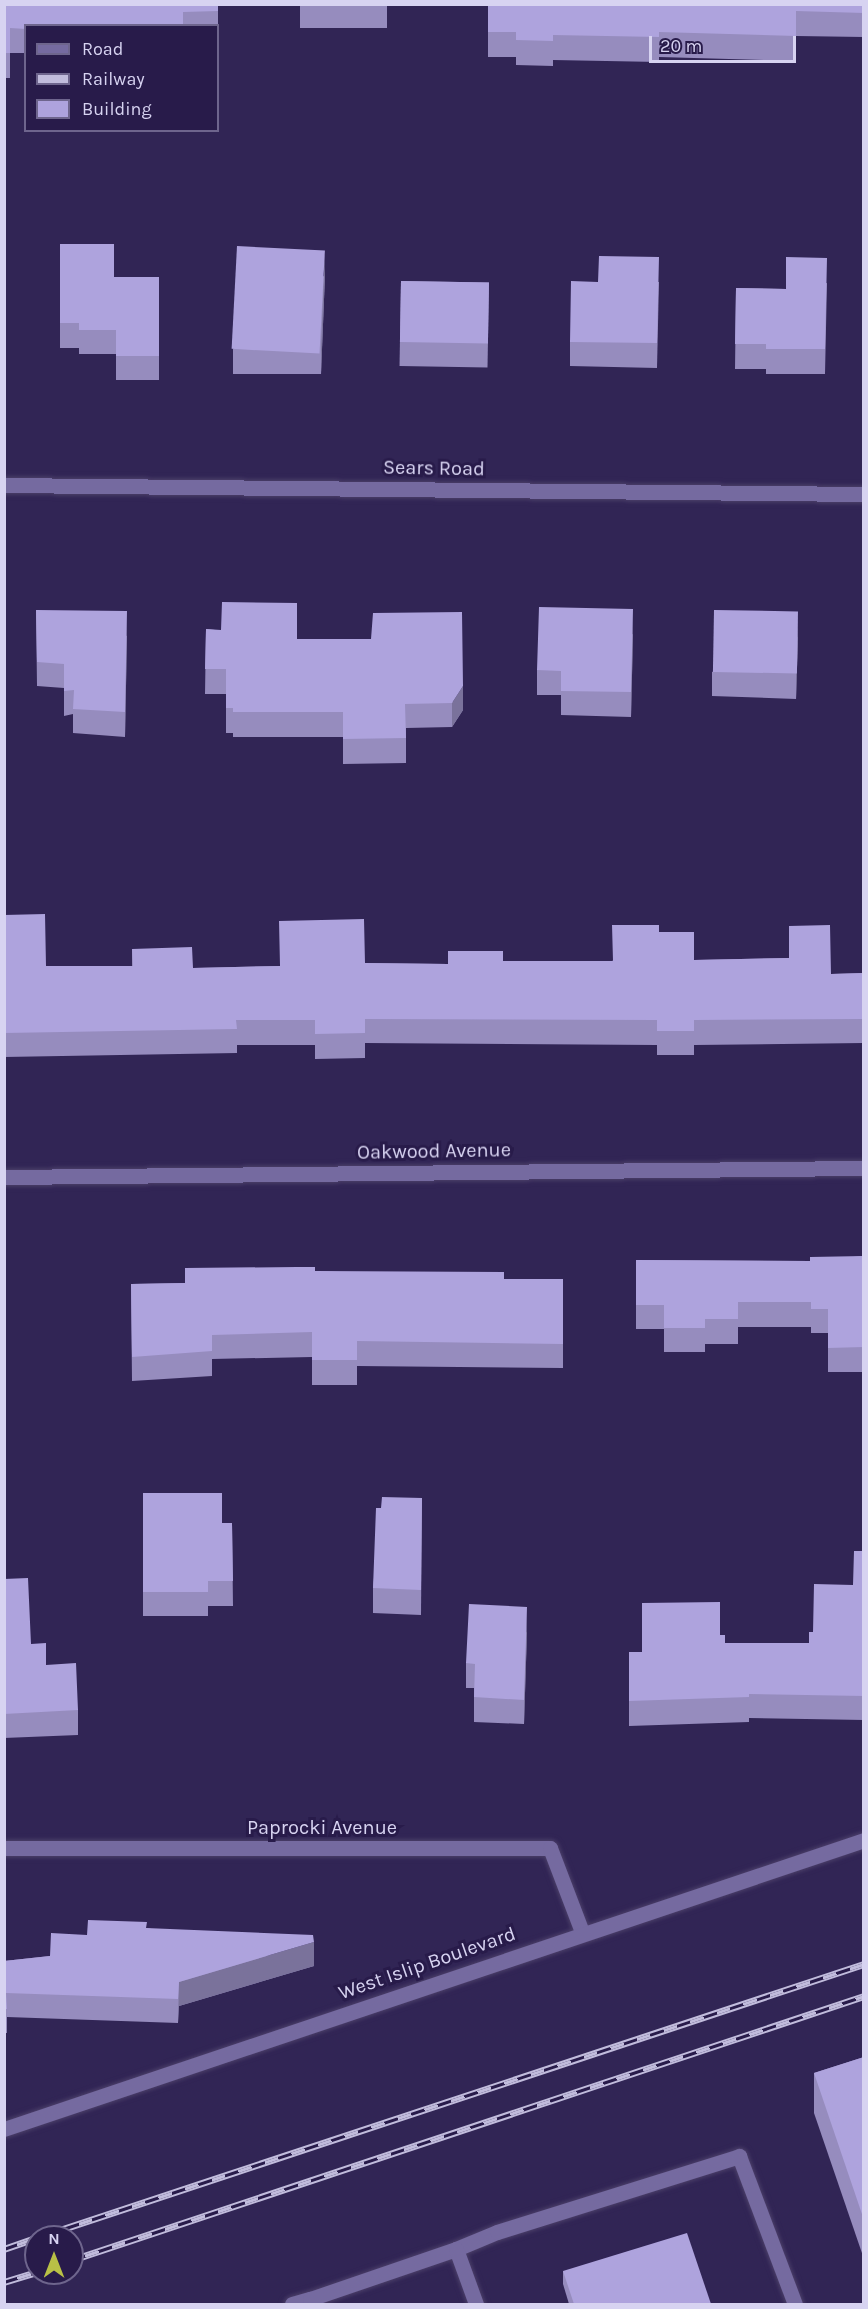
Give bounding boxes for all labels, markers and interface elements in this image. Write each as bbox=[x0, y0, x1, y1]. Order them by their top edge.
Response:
legend bbox=[24, 24, 219, 132]
scale bar bbox=[652, 24, 799, 62]
text: 20 m bbox=[660, 35, 702, 57]
text: Road bbox=[82, 38, 123, 60]
text: Railway bbox=[82, 68, 145, 90]
text: Building bbox=[82, 98, 152, 120]
street label: Sears Road bbox=[383, 455, 485, 481]
street label: Oakwood Avenue bbox=[357, 1138, 511, 1164]
street label: Paprocki Avenue bbox=[247, 1815, 397, 1839]
street label: West Islip Boulevard bbox=[335, 1921, 519, 2005]
north arrow bbox=[24, 2225, 84, 2285]
text: N bbox=[48, 2229, 60, 2248]

